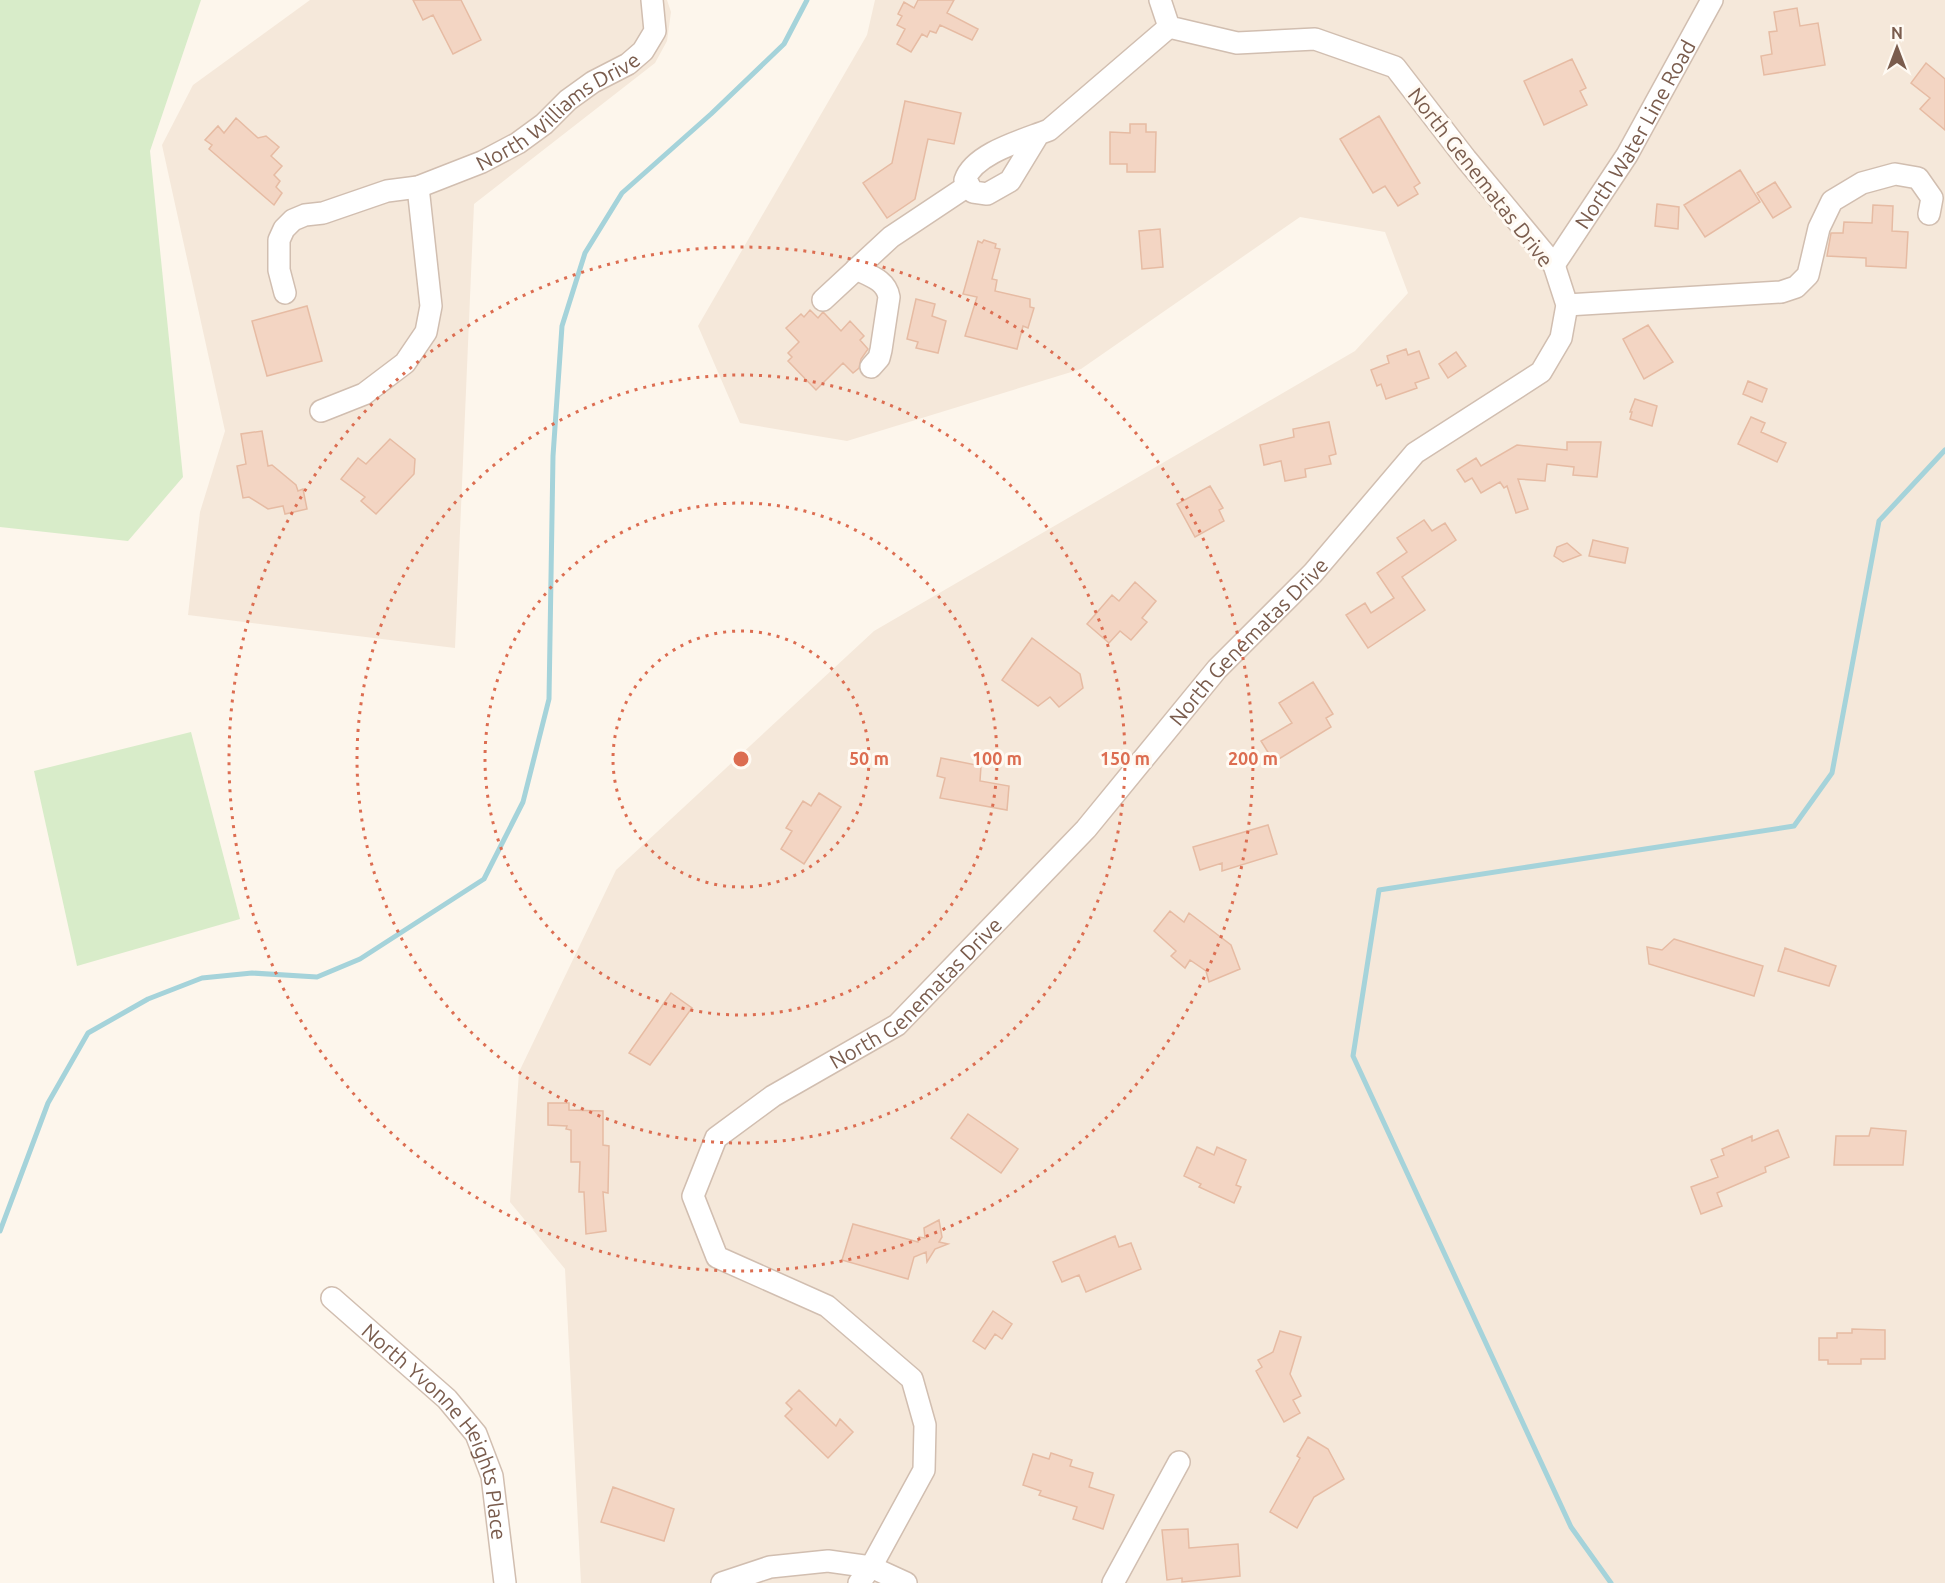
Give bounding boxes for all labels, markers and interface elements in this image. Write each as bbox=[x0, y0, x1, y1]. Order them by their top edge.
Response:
north arrow bbox=[1867, 18, 1927, 78]
text: N bbox=[1891, 24, 1903, 42]
street label: North Water Line Road bbox=[1570, 36, 1700, 233]
street label: North Williams Drive bbox=[472, 47, 645, 175]
street label: North Genematas Drive bbox=[1404, 83, 1558, 271]
street label: North Genematas Drive bbox=[1164, 553, 1333, 730]
text: 50 m bbox=[849, 748, 889, 768]
text: 100 m bbox=[972, 748, 1022, 768]
text: 150 m bbox=[1100, 748, 1150, 768]
text: 200 m bbox=[1228, 748, 1278, 768]
centre of rings bbox=[731, 749, 751, 769]
street label: North Genematas Drive bbox=[825, 912, 1006, 1073]
street label: North Yvonne Heights Place bbox=[357, 1318, 512, 1541]

